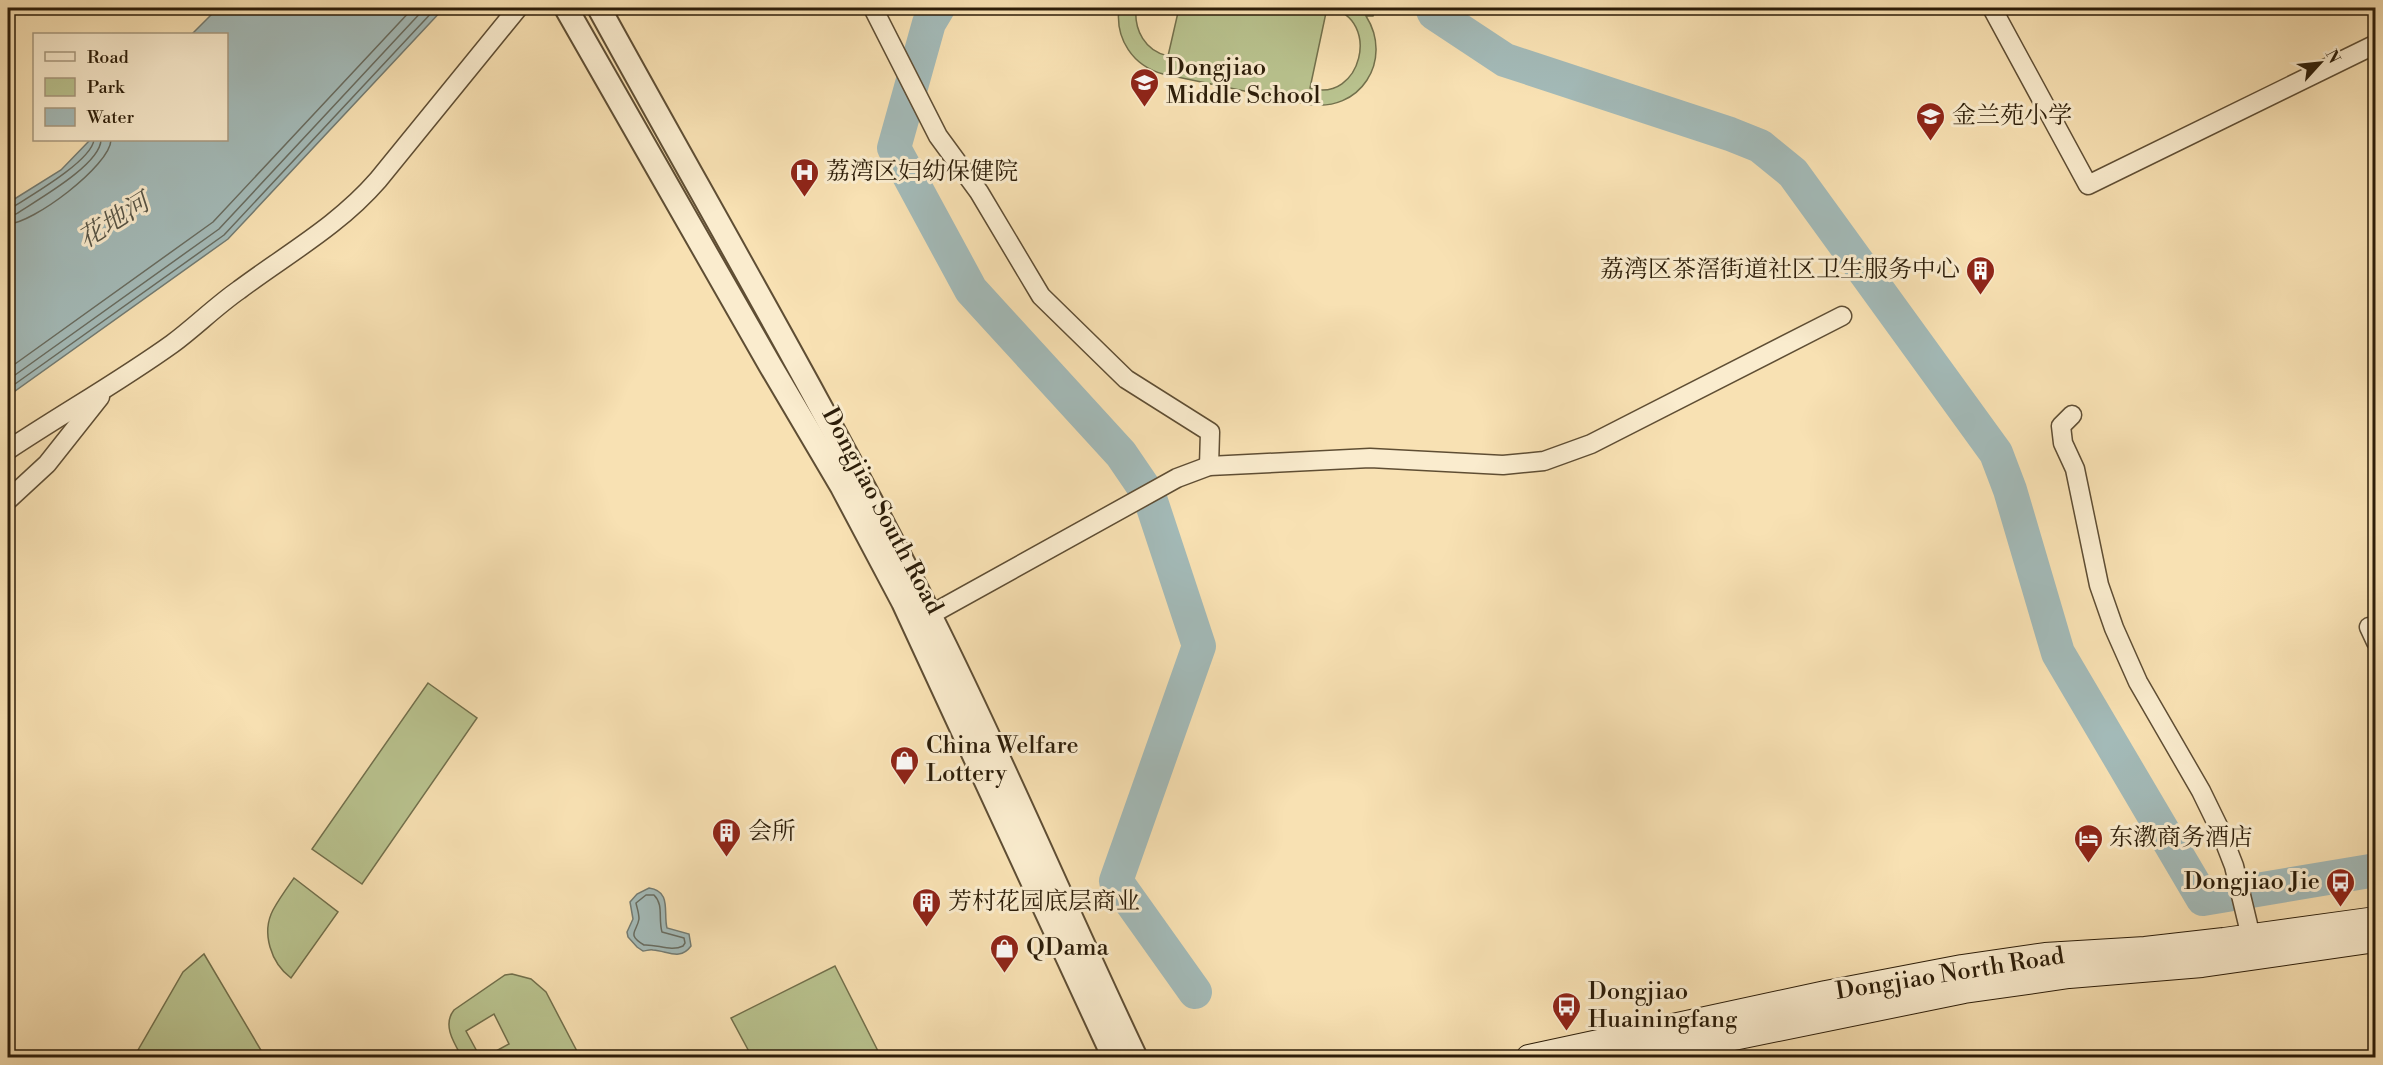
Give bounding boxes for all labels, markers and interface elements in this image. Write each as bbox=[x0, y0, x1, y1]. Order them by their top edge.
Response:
legend bbox=[33, 33, 228, 141]
north arrow bbox=[2290, 33, 2350, 93]
text: Road bbox=[87, 46, 130, 69]
text: N bbox=[2321, 46, 2344, 67]
place label: Dongjiao Middle School bbox=[1166, 53, 1321, 111]
school or university icon: Dongjiao Middle School bbox=[1129, 66, 1161, 108]
text: Park bbox=[87, 76, 126, 99]
school or university icon: 金兰苑小学 bbox=[1915, 100, 1947, 142]
place label: 金兰苑小学 bbox=[1952, 101, 2072, 131]
text: Water bbox=[86, 106, 135, 129]
hospital icon: 荔湾区妇幼保健院 bbox=[789, 156, 821, 198]
place label: 荔湾区妇幼保健院 bbox=[826, 157, 1018, 187]
water label: 花地河 bbox=[72, 185, 159, 255]
building icon: 荔湾区茶滘街道社区卫生服务中心 bbox=[1965, 254, 1997, 296]
place label: 荔湾区茶滘街道社区卫生服务中心 bbox=[1600, 255, 1960, 285]
street label: Dongjiao South Road bbox=[815, 402, 949, 620]
place label: China Welfare Lottery bbox=[926, 731, 1079, 789]
shop icon: China Welfare Lottery bbox=[889, 744, 921, 786]
building icon: 会所 bbox=[711, 816, 743, 858]
place label: 会所 bbox=[748, 817, 796, 847]
hotel icon: 东漖商务酒店 bbox=[2072, 822, 2104, 864]
place label: 东漖商务酒店 bbox=[2109, 823, 2253, 853]
bus stop icon: Dongjiao Jie bbox=[2325, 866, 2357, 908]
place label: Dongjiao Jie bbox=[2184, 867, 2320, 897]
building icon: 芳村花园底层商业 bbox=[911, 886, 943, 928]
place label: 芳村花园底层商业 bbox=[948, 887, 1140, 917]
shop icon: QDama bbox=[989, 932, 1021, 974]
place label: QDama bbox=[1026, 933, 1110, 963]
street label: Dongjiao North Road bbox=[1834, 941, 2067, 1007]
place label: Dongjiao Huainingfang bbox=[1588, 977, 1738, 1035]
bus stop icon: Dongjiao Huainingfang bbox=[1551, 990, 1583, 1032]

